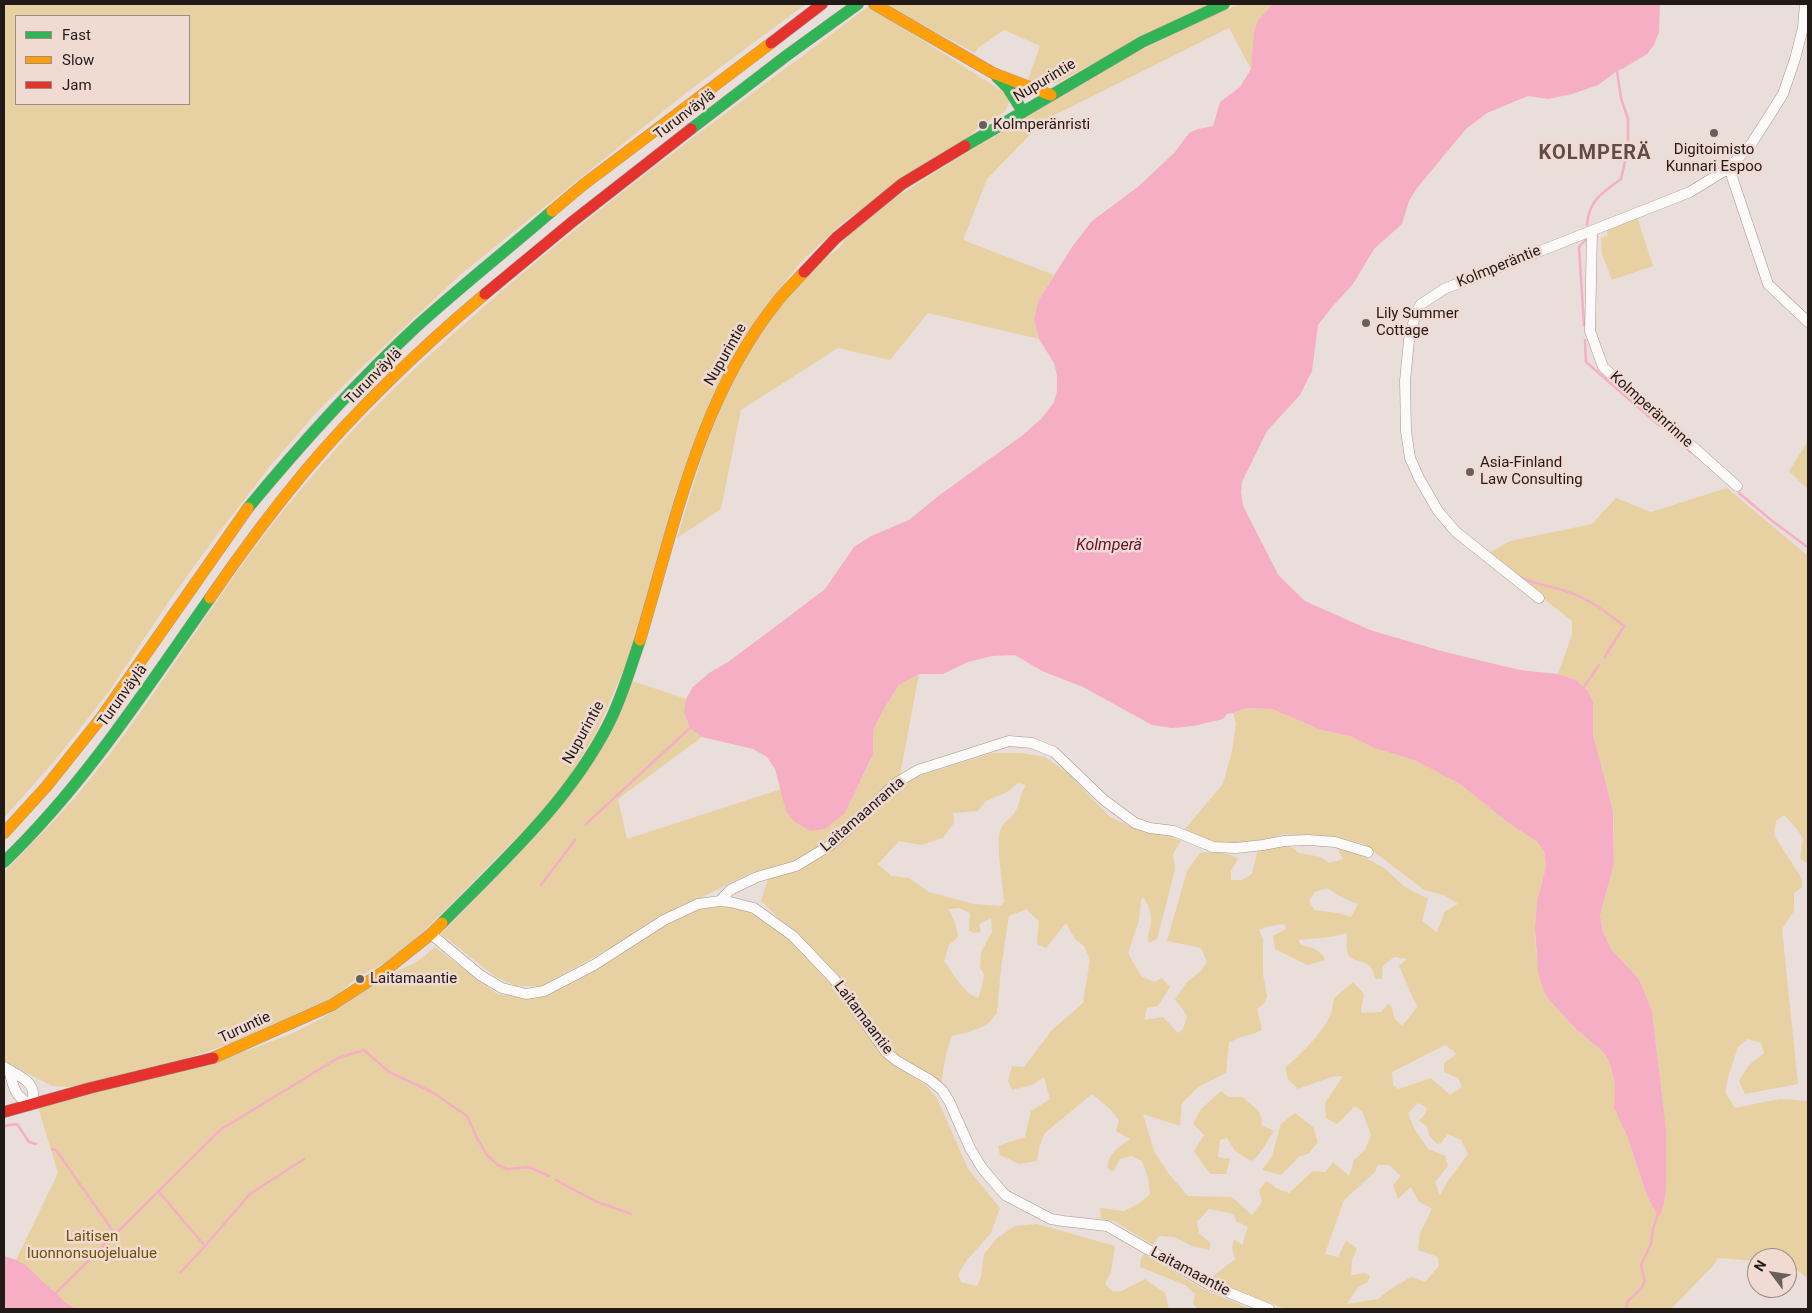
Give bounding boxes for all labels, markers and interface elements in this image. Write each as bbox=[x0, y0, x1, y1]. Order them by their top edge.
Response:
legend bbox=[15, 15, 190, 105]
text: Fast bbox=[62, 26, 91, 44]
text: Slow bbox=[62, 51, 94, 69]
street label: Nupurintie bbox=[1011, 55, 1079, 107]
text: Jam bbox=[62, 76, 92, 94]
street label: Turunväylä bbox=[651, 86, 719, 144]
place label: Kolmperänristi bbox=[993, 116, 1090, 134]
marker: Kolmperänristi bbox=[977, 119, 989, 131]
marker: Digitoimisto Kunnari Espoo bbox=[1708, 127, 1720, 139]
place label: Digitoimisto Kunnari Espoo bbox=[1666, 141, 1762, 176]
district label: KOLMPERÄ bbox=[1538, 142, 1652, 166]
street label: Kolmperäntie bbox=[1455, 242, 1543, 292]
place label: Lily Summer Cottage bbox=[1376, 305, 1459, 340]
marker: Lily Summer Cottage bbox=[1360, 317, 1372, 329]
street label: Nupurintie bbox=[701, 321, 751, 389]
street label: Turunväylä bbox=[342, 345, 406, 409]
street label: Kolmperänrinne bbox=[1606, 368, 1696, 452]
place label: Asia-Finland Law Consulting bbox=[1480, 454, 1583, 489]
marker: Asia-Finland Law Consulting bbox=[1464, 466, 1476, 478]
water label: Kolmperä bbox=[1076, 536, 1142, 556]
street label: Turunväylä bbox=[94, 661, 152, 731]
street label: Nupurintie bbox=[559, 698, 609, 768]
street label: Laitamaanranta bbox=[817, 774, 909, 856]
place label: Laitamaantie bbox=[370, 970, 457, 988]
marker: Laitamaantie bbox=[354, 973, 366, 985]
street label: Laitamaantie bbox=[830, 978, 896, 1058]
street label: Turuntie bbox=[216, 1008, 274, 1048]
park label: Laitisen luonnonsuojelualue bbox=[27, 1228, 157, 1263]
street label: Laitamaantie bbox=[1147, 1244, 1233, 1300]
north arrow bbox=[1747, 1248, 1797, 1298]
text: N bbox=[1751, 1257, 1769, 1274]

